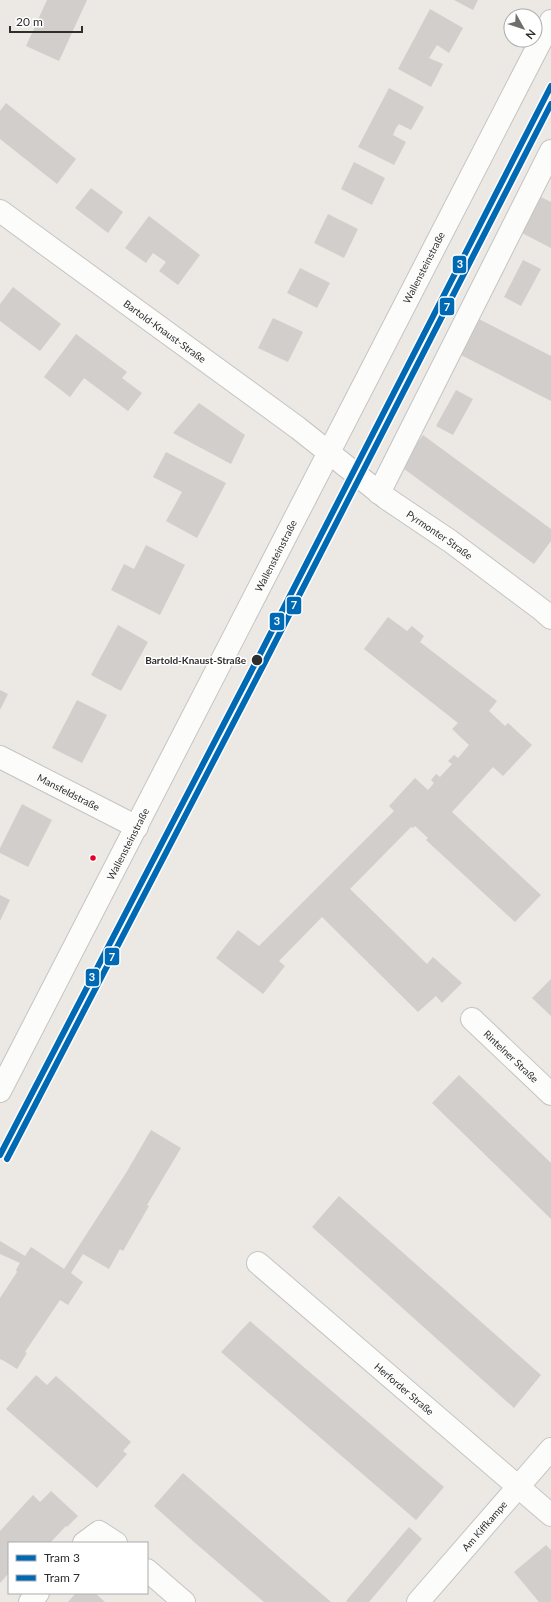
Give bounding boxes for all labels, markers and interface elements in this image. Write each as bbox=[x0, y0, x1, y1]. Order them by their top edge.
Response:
scale bar bbox=[10, 8, 82, 34]
north arrow bbox=[503, 8, 543, 48]
text: 20 m bbox=[16, 14, 43, 29]
text: N bbox=[523, 27, 539, 42]
street label: Wallensteinstraße bbox=[400, 230, 447, 305]
line badge: 3 bbox=[452, 255, 467, 274]
text: 3 bbox=[457, 257, 463, 270]
street label: Bartold-Knaust-Straße bbox=[121, 297, 208, 365]
line badge: 7 bbox=[439, 297, 455, 316]
text: 7 bbox=[444, 300, 450, 313]
street label: Pyrmonter Straße bbox=[404, 508, 475, 562]
street label: Wallensteinstraße bbox=[252, 518, 299, 594]
line badge: 7 bbox=[286, 596, 302, 615]
text: 7 bbox=[291, 598, 297, 611]
line badge: 3 bbox=[269, 612, 285, 631]
text: 3 bbox=[274, 614, 280, 627]
marker: Bartold-Knaust-Straße bbox=[250, 653, 264, 667]
place label: Bartold-Knaust-Straße bbox=[145, 654, 247, 666]
street label: Mansfeldstraße bbox=[35, 771, 102, 813]
street label: Wallensteinstraße bbox=[104, 806, 151, 882]
unlabelled marker bbox=[88, 853, 98, 863]
line badge: 7 bbox=[104, 947, 120, 966]
text: 7 bbox=[109, 950, 115, 963]
line badge: 3 bbox=[85, 968, 100, 987]
text: 3 bbox=[89, 970, 95, 983]
street label: Rintelner Straße bbox=[481, 1028, 541, 1085]
street label: Herforder Straße bbox=[372, 1360, 436, 1418]
street label: Am Kiffkampe bbox=[459, 1498, 509, 1553]
legend bbox=[8, 1542, 148, 1594]
text: Tram 3 bbox=[44, 1550, 80, 1565]
text: Tram 7 bbox=[44, 1570, 80, 1585]

